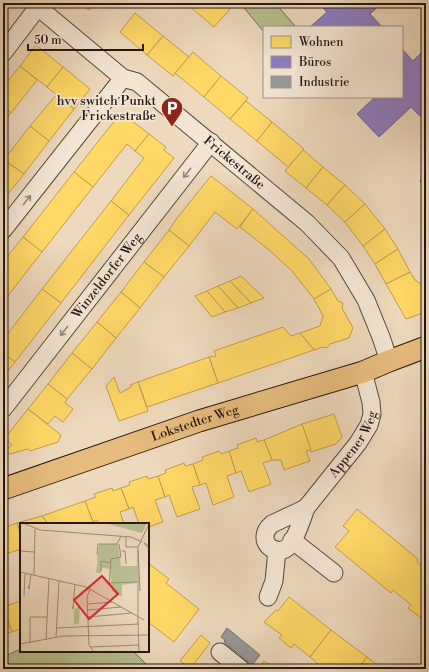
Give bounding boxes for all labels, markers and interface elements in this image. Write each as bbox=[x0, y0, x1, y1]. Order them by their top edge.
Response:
scale bar bbox=[28, 26, 143, 52]
legend bbox=[263, 26, 403, 98]
text: 50 m bbox=[34, 33, 62, 48]
text: Wohnen bbox=[298, 35, 343, 50]
text: Büros bbox=[298, 55, 331, 70]
text: Industrie bbox=[299, 75, 349, 90]
place label: hvv switch Punkt Frickestraße bbox=[57, 93, 156, 124]
parking icon: hvv switch Punkt Frickestraße bbox=[159, 95, 185, 128]
street label: Frickestraße bbox=[200, 133, 268, 193]
one-way arrow bbox=[182, 167, 191, 178]
one-way arrow bbox=[23, 194, 32, 205]
street label: Winzeldorfer Weg bbox=[68, 229, 145, 323]
one-way arrow bbox=[59, 325, 68, 336]
street label: Lokstedter Weg bbox=[149, 401, 241, 445]
street label: Appener Weg bbox=[325, 409, 381, 482]
inset map bbox=[20, 523, 149, 652]

